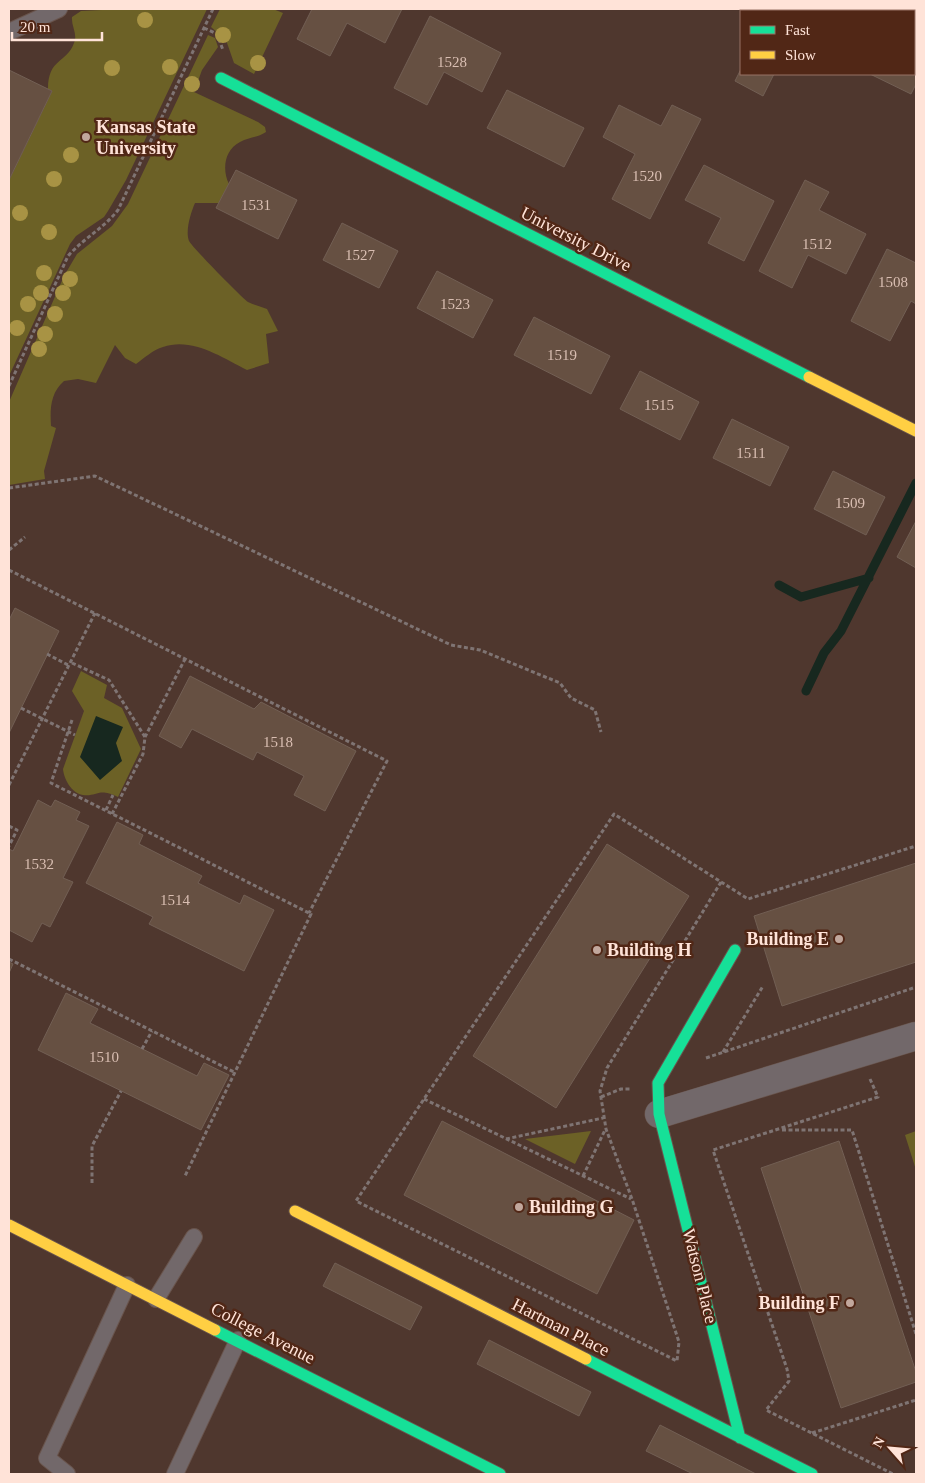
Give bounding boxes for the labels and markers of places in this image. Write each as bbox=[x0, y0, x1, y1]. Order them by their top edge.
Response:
place label: Kansas State University bbox=[96, 117, 196, 158]
marker: Kansas State University bbox=[80, 131, 92, 143]
place label: Building E bbox=[746, 929, 829, 949]
marker: Building E bbox=[833, 933, 845, 945]
place label: Building H bbox=[607, 940, 692, 960]
marker: Building H bbox=[591, 944, 603, 956]
place label: Building G bbox=[529, 1197, 614, 1217]
marker: Building G bbox=[513, 1201, 525, 1213]
place label: Building F bbox=[758, 1293, 840, 1313]
marker: Building F bbox=[844, 1297, 856, 1309]

